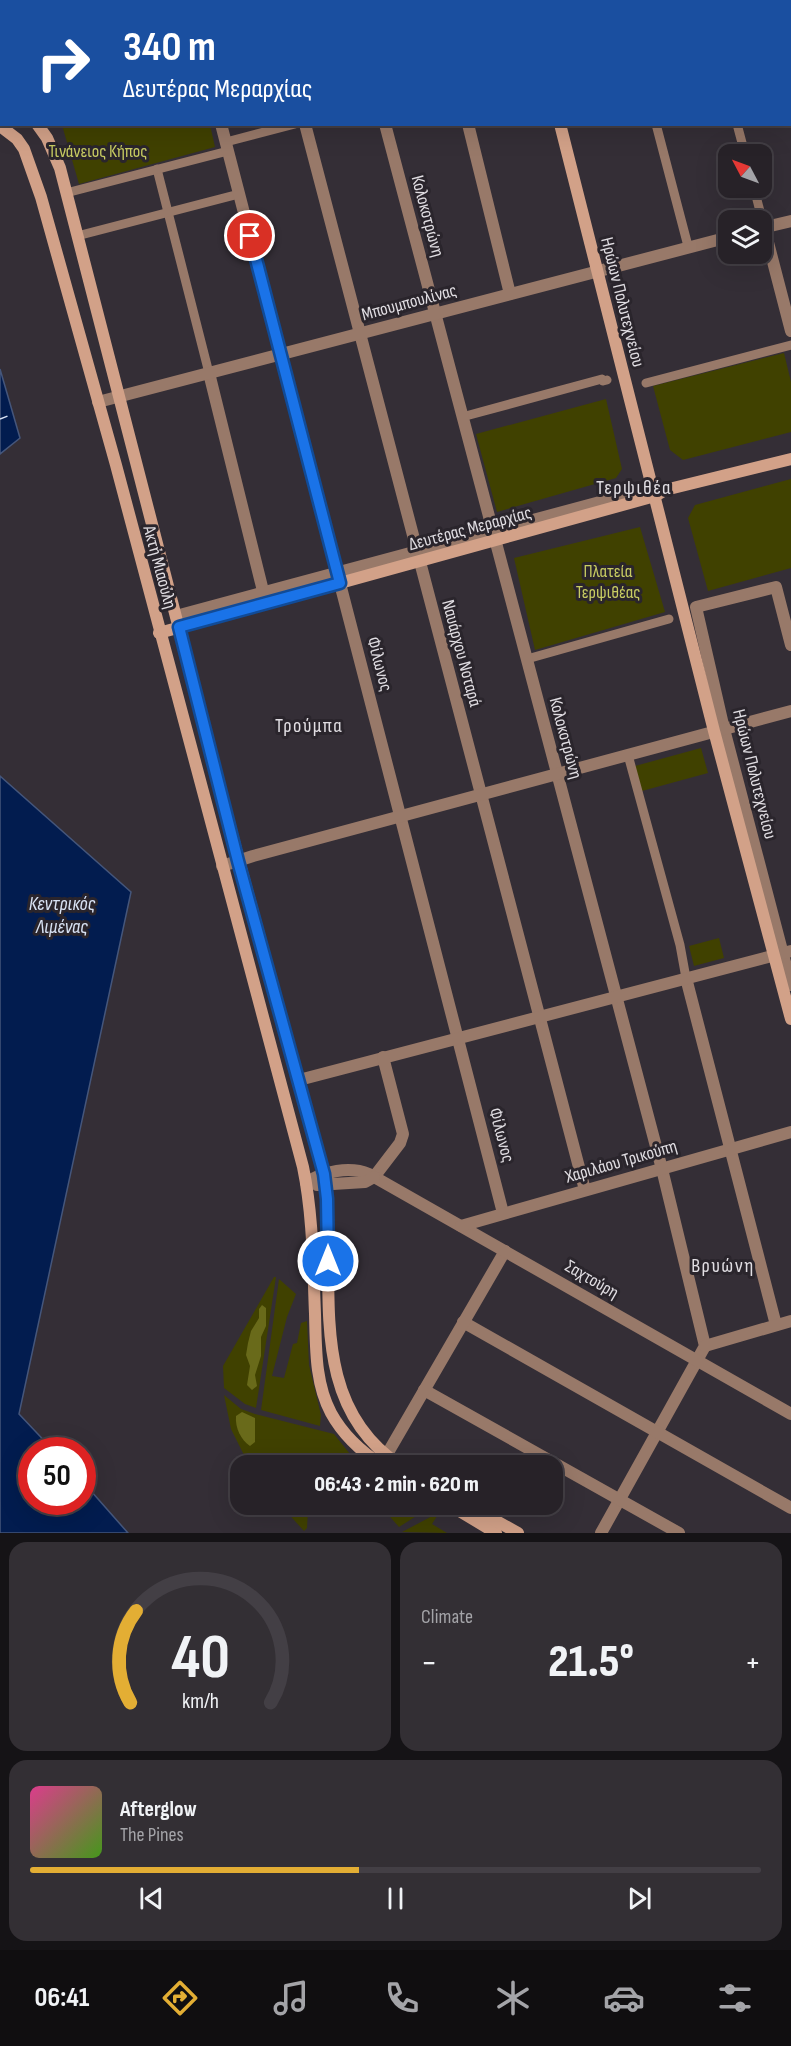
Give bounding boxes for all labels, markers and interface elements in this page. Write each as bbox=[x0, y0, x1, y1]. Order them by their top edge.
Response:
text: 340 m bbox=[123, 22, 216, 73]
icon: right bbox=[24, 24, 102, 102]
text: Δευτέρας Μεραρχίας bbox=[123, 73, 312, 105]
park label: Τινάνειος Κήπος bbox=[49, 141, 147, 162]
north arrow bbox=[718, 144, 772, 198]
map controls bbox=[718, 144, 772, 264]
street label: Κολοκοτρώνη bbox=[407, 173, 448, 259]
pin bbox=[224, 210, 275, 261]
button: layers bbox=[718, 210, 772, 264]
icon: arrive bbox=[233, 219, 266, 252]
street label: Ηρώων Πολυτεχνείου bbox=[596, 235, 649, 369]
street label: Μπουμπουλίνας bbox=[359, 280, 459, 325]
district label: Τερψιθέα bbox=[596, 476, 672, 500]
street label: Δευτέρας Μεραρχίας bbox=[406, 502, 534, 555]
street label: Ακτή Μιαούλη bbox=[138, 522, 181, 611]
park label: Πλατεία Τερψιθέας bbox=[576, 561, 640, 603]
street label: Ναυάρχου Νοταρά bbox=[437, 598, 486, 709]
street label: Φίλωνος bbox=[362, 635, 397, 694]
street label: Κολοκοτρώνη bbox=[545, 695, 586, 781]
street label: Ηρώων Πολυτεχνείου bbox=[728, 707, 781, 841]
district label: Τρούμπα bbox=[275, 714, 343, 738]
water label: Κεντρικός Λιμένας bbox=[29, 892, 96, 939]
street label: Φίλωνος bbox=[484, 1106, 519, 1165]
street label: Χαριλάου Τρικούπη bbox=[562, 1135, 679, 1188]
position arrow bbox=[296, 1229, 360, 1293]
district label: Βρυώνη bbox=[691, 1254, 755, 1278]
street label: Σαχτούρη bbox=[561, 1256, 622, 1303]
speed limit sign: 50 bbox=[18, 1437, 96, 1515]
text: 06:43 · 2 min · 620 m bbox=[314, 1471, 479, 1498]
text: Climate bbox=[421, 1605, 473, 1629]
text: 40 bbox=[171, 1621, 229, 1696]
text: 21.5° bbox=[548, 1635, 634, 1690]
text: − bbox=[421, 1643, 437, 1683]
text: + bbox=[745, 1643, 761, 1683]
text: km/h bbox=[181, 1690, 219, 1715]
text: Afterglow bbox=[120, 1796, 197, 1823]
text: The Pines bbox=[120, 1823, 184, 1847]
icon: previous bbox=[135, 1882, 168, 1915]
icon: pause bbox=[379, 1882, 412, 1915]
icon: next bbox=[623, 1882, 656, 1915]
icon: directions bbox=[159, 1977, 201, 2019]
icon: music bbox=[270, 1977, 312, 2019]
icon: phone bbox=[381, 1977, 423, 2019]
icon: climate bbox=[492, 1977, 534, 2019]
icon: car bbox=[603, 1977, 645, 2019]
icon: filters bbox=[714, 1977, 756, 2019]
text: 06:41 bbox=[35, 1982, 89, 2014]

